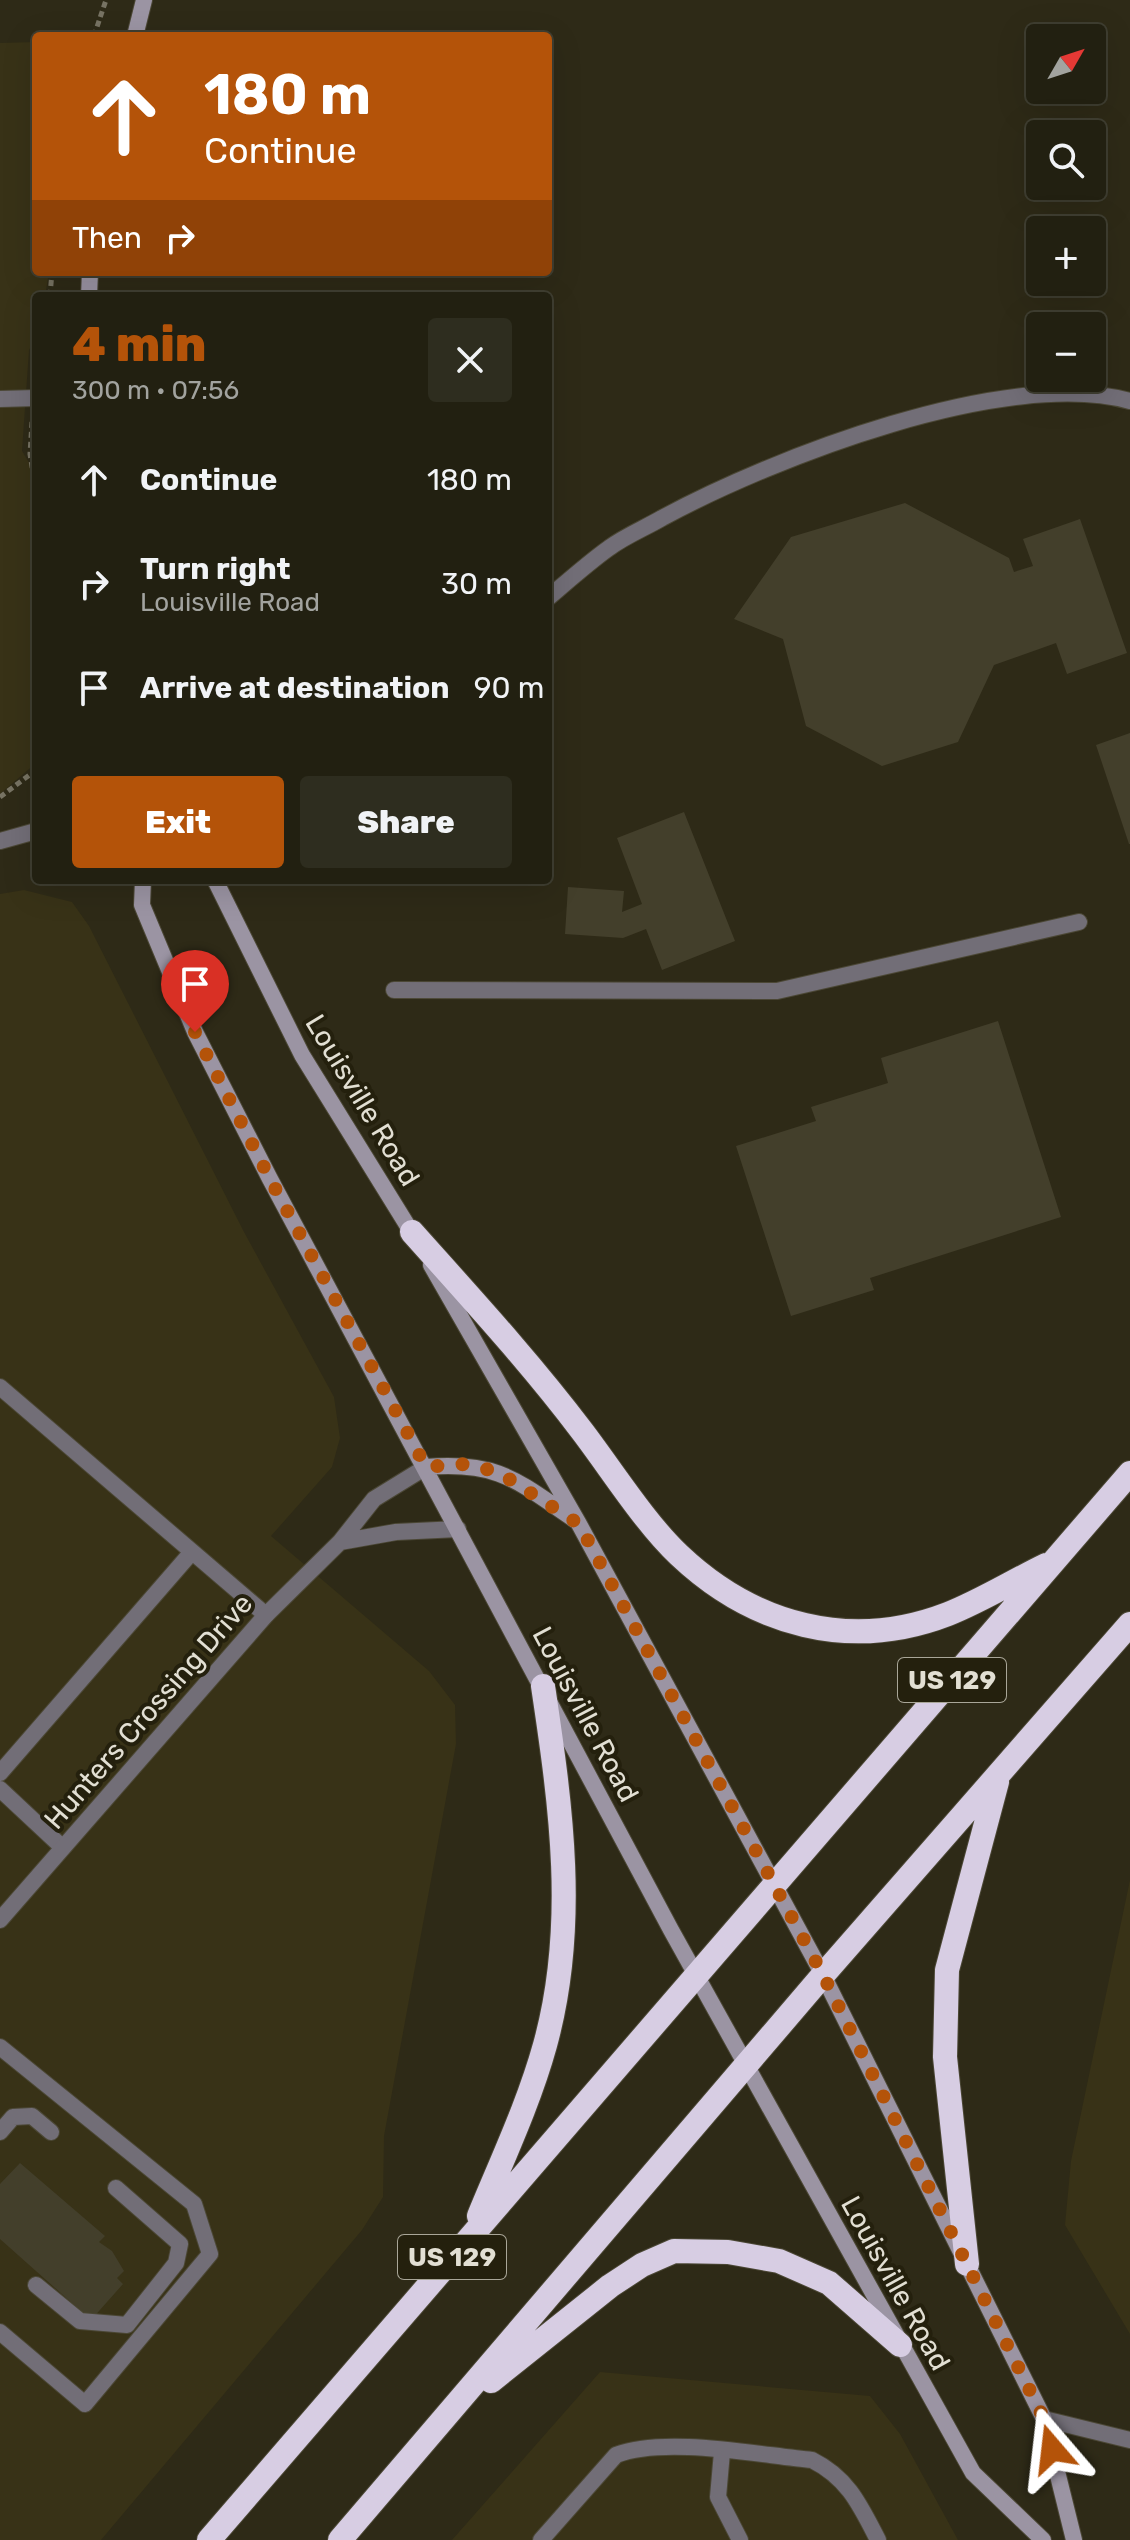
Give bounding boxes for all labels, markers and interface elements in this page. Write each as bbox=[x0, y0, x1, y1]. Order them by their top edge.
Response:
north arrow bbox=[1026, 24, 1106, 104]
map controls bbox=[1026, 24, 1106, 392]
text: 180 m bbox=[204, 62, 371, 128]
icon: ahead bbox=[72, 64, 176, 168]
button: search bbox=[1026, 120, 1106, 200]
text: Continue bbox=[204, 129, 357, 172]
icon: right bbox=[158, 216, 202, 260]
button: + bbox=[1026, 216, 1106, 296]
text: Then bbox=[72, 220, 142, 256]
button: − bbox=[1026, 312, 1106, 392]
text: 4 min bbox=[72, 316, 206, 373]
button: close bbox=[428, 318, 512, 402]
text: 300 m · 07:56 bbox=[72, 375, 239, 406]
icon: ahead bbox=[72, 458, 116, 502]
text: Continue bbox=[140, 462, 277, 498]
text: 180 m bbox=[427, 462, 512, 498]
text: Turn right bbox=[140, 551, 291, 587]
icon: right bbox=[72, 562, 116, 606]
text: 30 m bbox=[441, 566, 512, 602]
text: Louisville Road bbox=[140, 587, 320, 618]
icon: arrive bbox=[72, 666, 116, 710]
text: Arrive at destination bbox=[140, 670, 450, 706]
text: 90 m bbox=[474, 670, 545, 706]
button: Exit bbox=[72, 776, 284, 868]
button: Share bbox=[300, 776, 512, 868]
pin bbox=[161, 950, 229, 1032]
icon: arrive bbox=[173, 962, 217, 1006]
street label: Louisville Road bbox=[299, 1009, 427, 1192]
street label: Hunters Crossing Drive bbox=[37, 1587, 259, 1836]
street label: Louisville Road bbox=[526, 1621, 646, 1808]
road number: US 129 bbox=[898, 1658, 1006, 1702]
street label: Louisville Road bbox=[834, 2191, 957, 2376]
road number: US 129 bbox=[398, 2235, 506, 2279]
position arrow bbox=[1010, 2407, 1094, 2491]

